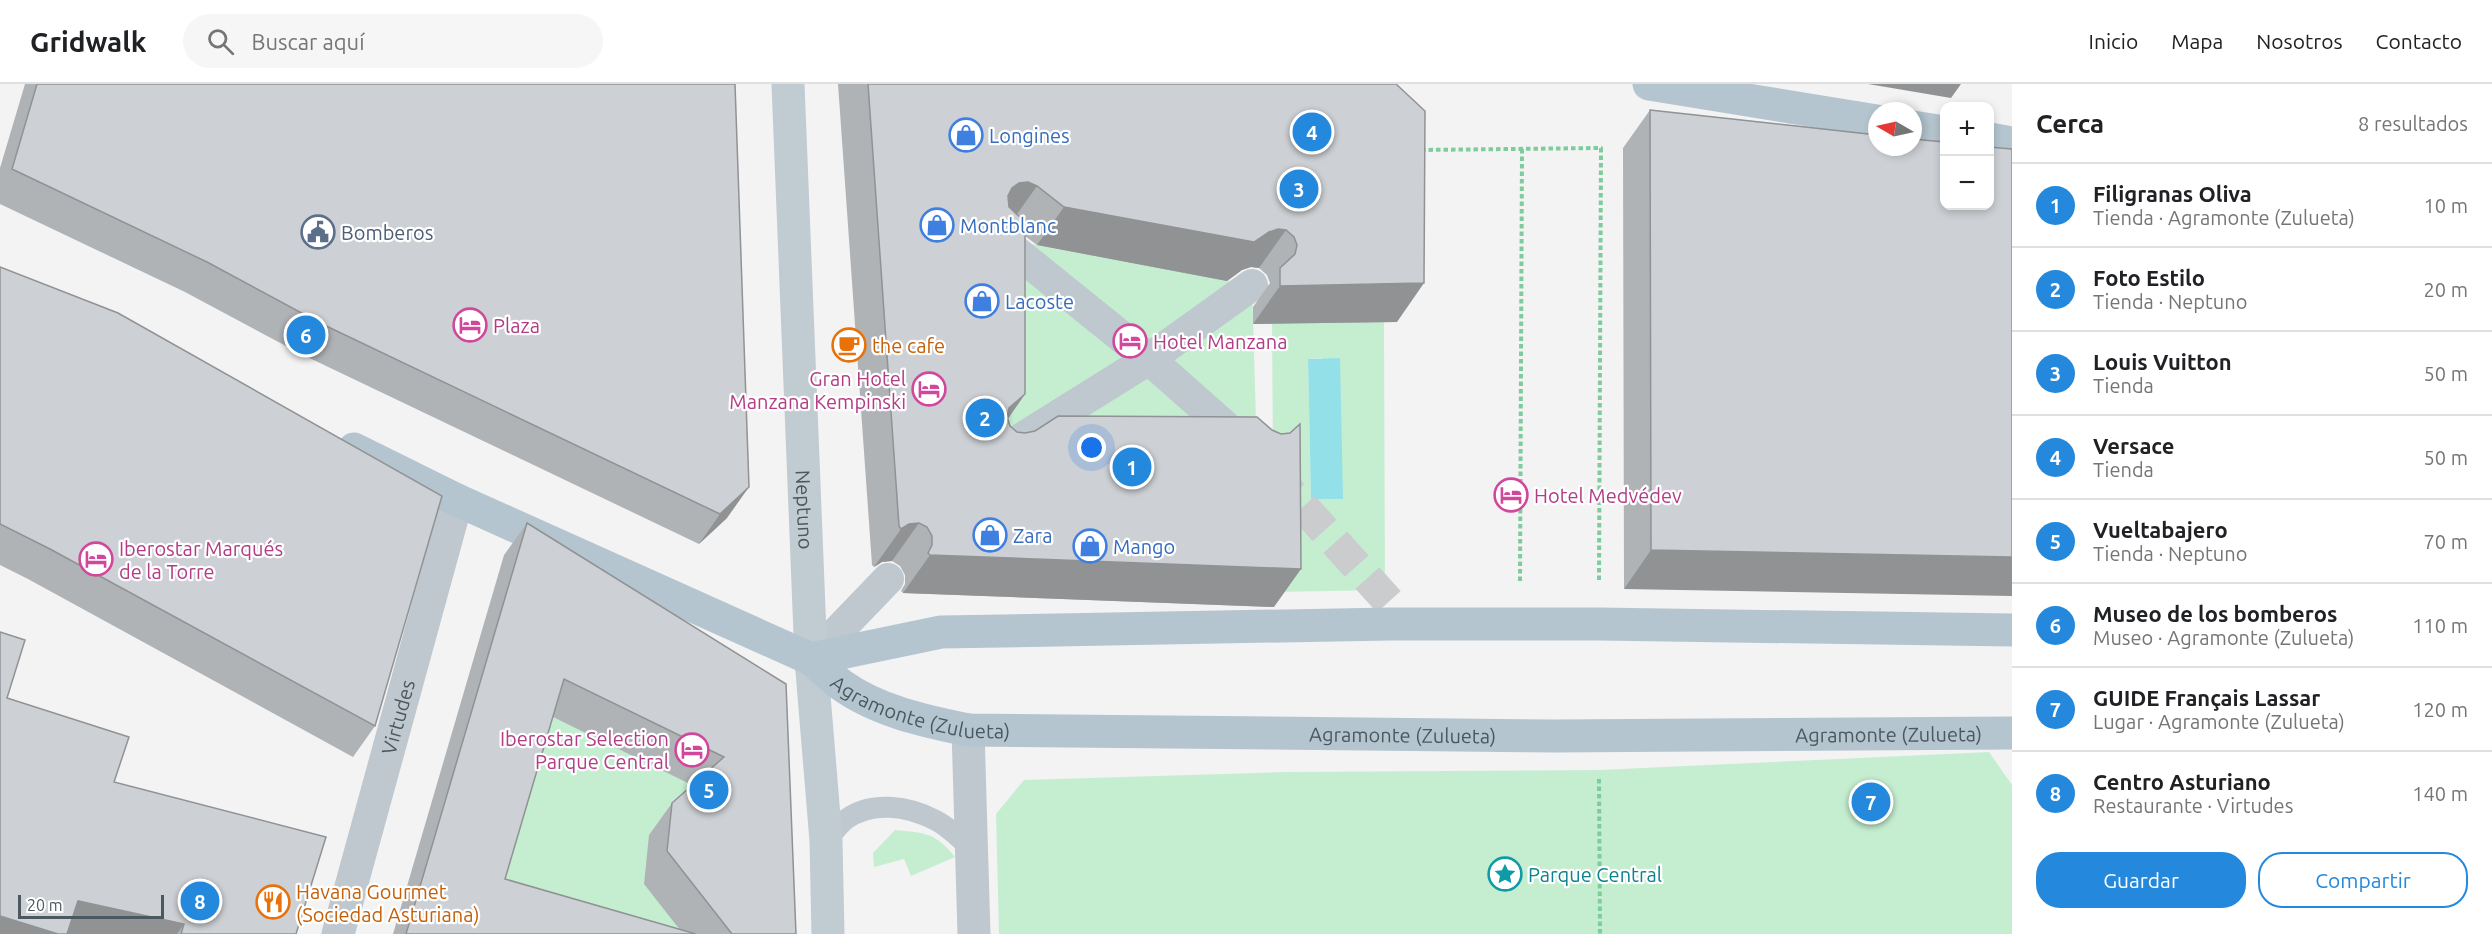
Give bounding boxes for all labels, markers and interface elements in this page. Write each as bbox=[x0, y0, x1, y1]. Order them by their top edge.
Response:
search box bbox=[183, 14, 603, 68]
icon: search bbox=[204, 25, 237, 58]
text: Gridwalk bbox=[30, 26, 147, 57]
text: Buscar aquí bbox=[252, 29, 365, 54]
text: Inicio bbox=[2089, 29, 2138, 53]
text: Mapa bbox=[2171, 29, 2223, 53]
text: Nosotros bbox=[2256, 29, 2343, 53]
text: Contacto bbox=[2376, 29, 2462, 53]
north arrow bbox=[1868, 102, 1922, 156]
map controls bbox=[1940, 102, 1994, 210]
button: + bbox=[1940, 102, 1994, 156]
text: Cerca bbox=[2036, 109, 2104, 138]
pin: 4 bbox=[1292, 110, 1332, 154]
text: 8 resultados bbox=[2358, 112, 2468, 135]
shop icon: Longines bbox=[948, 117, 984, 153]
place label: Longines bbox=[989, 124, 1070, 147]
button: − bbox=[1940, 156, 1994, 210]
pin: 3 bbox=[1280, 166, 1318, 212]
text: Filigranas Oliva bbox=[2093, 181, 2252, 206]
text: 1 bbox=[2050, 194, 2061, 217]
text: 10 m bbox=[2424, 194, 2468, 217]
text: Tienda · Agramonte (Zulueta) bbox=[2093, 206, 2355, 229]
shop icon: Montblanc bbox=[919, 207, 955, 243]
public building icon: Bomberos bbox=[300, 214, 336, 250]
place label: Montblanc bbox=[960, 214, 1056, 237]
place label: Bomberos bbox=[341, 221, 433, 244]
text: Foto Estilo bbox=[2093, 265, 2205, 290]
text: 2 bbox=[2050, 278, 2061, 301]
text: 20 m bbox=[2424, 278, 2468, 301]
shop icon: Lacoste bbox=[964, 283, 1000, 319]
place label: Lacoste bbox=[1005, 290, 1074, 313]
text: Tienda · Neptuno bbox=[2093, 290, 2247, 313]
hotel icon: Plaza bbox=[452, 307, 488, 343]
pin: 6 bbox=[286, 312, 326, 358]
place label: Plaza bbox=[493, 314, 540, 337]
hotel icon: Hotel Manzana bbox=[1112, 323, 1148, 359]
cafe icon: the cafe bbox=[831, 327, 867, 363]
place label: Hotel Manzana bbox=[1153, 330, 1288, 353]
place label: the cafe bbox=[872, 334, 945, 357]
text: Louis Vuitton bbox=[2093, 349, 2232, 374]
text: 3 bbox=[2050, 362, 2061, 385]
text: 50 m bbox=[2424, 362, 2468, 385]
place label: Gran Hotel Manzana Kempinski bbox=[729, 367, 906, 413]
hotel icon: Gran Hotel Manzana Kempinski bbox=[911, 371, 947, 407]
text: Tienda bbox=[2093, 374, 2154, 397]
pin: 2 bbox=[966, 396, 1004, 440]
your location bbox=[1077, 433, 1106, 462]
text: Versace bbox=[2093, 433, 2174, 458]
pin: 1 bbox=[1112, 444, 1152, 490]
text: 4 bbox=[2050, 446, 2061, 469]
text: 50 m bbox=[2424, 446, 2468, 469]
text: Tienda bbox=[2093, 458, 2154, 481]
street label: Neptuno bbox=[792, 470, 818, 550]
hotel icon: Hotel Medvédev bbox=[1493, 477, 1529, 513]
place label: Hotel Medvédev bbox=[1534, 484, 1682, 507]
shop icon: Zara bbox=[972, 517, 1008, 553]
text: Vueltabajero bbox=[2093, 517, 2228, 542]
place label: Zara bbox=[1013, 524, 1052, 547]
shop icon: Mango bbox=[1072, 528, 1108, 564]
text: 5 bbox=[2050, 530, 2061, 553]
text: 70 m bbox=[2424, 530, 2468, 553]
place label: Mango bbox=[1113, 535, 1175, 558]
place label: Iberostar Marqués de la Torre bbox=[119, 537, 283, 583]
hotel icon: Iberostar Marqués de la Torre bbox=[78, 541, 114, 577]
text: Tienda · Neptuno bbox=[2093, 542, 2247, 565]
text: Museo de los bomberos bbox=[2093, 601, 2337, 626]
text: 6 bbox=[2050, 614, 2061, 637]
text: 110 m bbox=[2412, 614, 2468, 637]
text: Museo · Agramonte (Zulueta) bbox=[2093, 626, 2354, 649]
street label: Agramonte (Zulueta) bbox=[827, 670, 1010, 742]
street label: Virtudes bbox=[376, 677, 419, 757]
text: GUIDE Français Lassar bbox=[2093, 685, 2320, 710]
text: 7 bbox=[2050, 698, 2061, 721]
text: 120 m bbox=[2412, 698, 2468, 721]
text: Lugar · Agramonte (Zulueta) bbox=[2093, 710, 2345, 733]
street label: Agramonte (Zulueta) bbox=[1309, 722, 1496, 747]
street label: Agramonte (Zulueta) bbox=[1795, 722, 1982, 746]
place label: Iberostar Selection Parque Central bbox=[500, 727, 669, 773]
hotel icon: Iberostar Selection Parque Central bbox=[674, 732, 710, 768]
pin: 5 bbox=[690, 768, 728, 812]
text: Centro Asturiano bbox=[2093, 769, 2271, 794]
pin: 7 bbox=[1852, 780, 1890, 824]
text: 8 bbox=[2050, 782, 2061, 805]
text: 140 m bbox=[2412, 782, 2468, 805]
text: Restaurante · Virtudes bbox=[2093, 794, 2293, 817]
button: Guardar bbox=[2036, 852, 2246, 908]
button: Compartir bbox=[2258, 852, 2468, 908]
place icon: Parque Central bbox=[1487, 856, 1523, 892]
place label: Parque Central bbox=[1528, 863, 1662, 886]
pin: 8 bbox=[180, 878, 220, 924]
place label: Havana Gourmet (Sociedad Asturiana) bbox=[296, 880, 479, 926]
restaurant icon: Havana Gourmet (Sociedad Asturiana) bbox=[255, 884, 291, 920]
scale bar bbox=[18, 892, 164, 920]
text: 20 m bbox=[27, 896, 63, 914]

